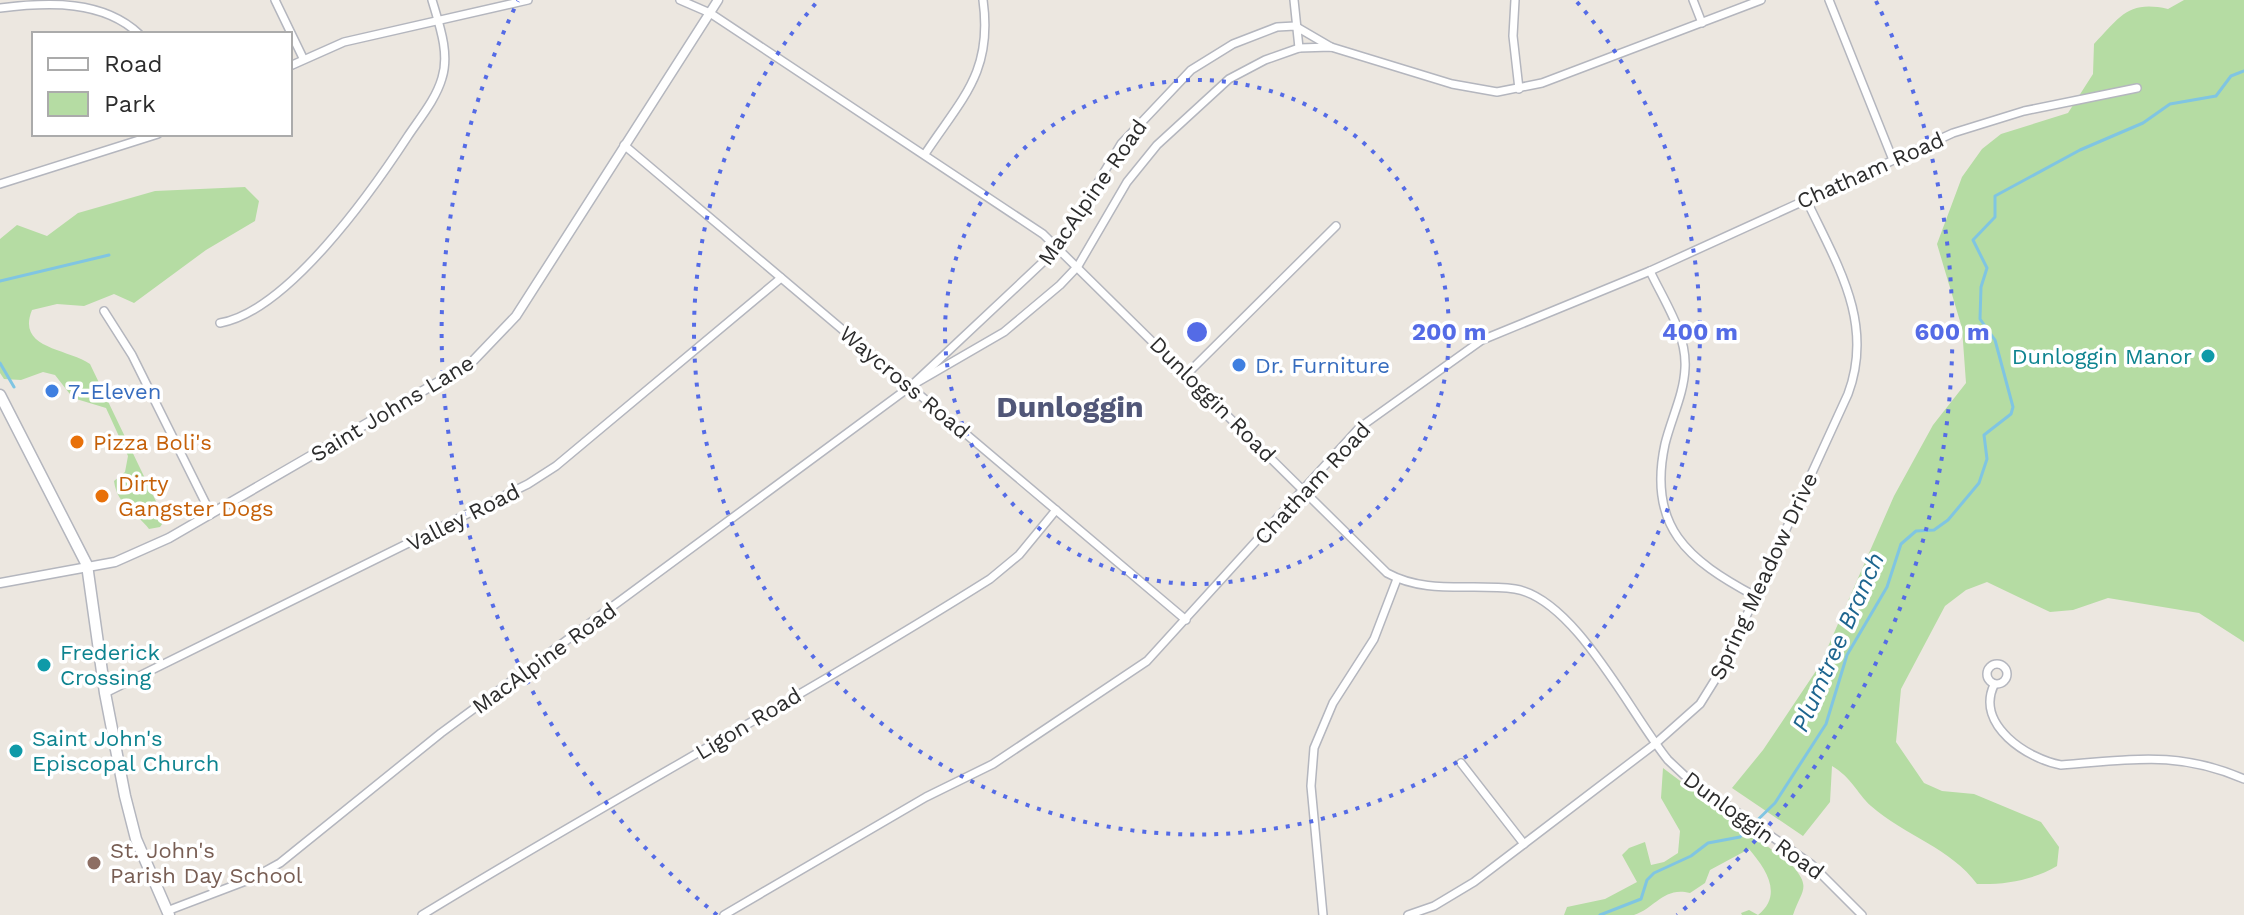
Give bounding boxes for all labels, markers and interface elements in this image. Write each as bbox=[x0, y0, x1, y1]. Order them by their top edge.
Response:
legend bbox=[32, 32, 292, 136]
text: Road bbox=[104, 50, 163, 78]
text: Park bbox=[104, 90, 156, 118]
street label: MacAlpine Road bbox=[1033, 115, 1152, 270]
street label: Chatham Road bbox=[1793, 127, 1948, 214]
centre of rings bbox=[1183, 318, 1211, 346]
text: 200 m bbox=[1412, 318, 1486, 346]
text: 400 m bbox=[1662, 318, 1738, 346]
text: 600 m bbox=[1914, 318, 1990, 346]
street label: Waycross Road bbox=[835, 321, 975, 444]
street label: Dunloggin Road bbox=[1145, 331, 1281, 467]
place label: Dunloggin Manor bbox=[2012, 344, 2192, 369]
marker: Dunloggin Manor bbox=[2199, 347, 2217, 365]
street label: Saint Johns Lane bbox=[306, 350, 478, 467]
place label: Dr. Furniture bbox=[1255, 353, 1390, 378]
marker: Dr. Furniture bbox=[1230, 356, 1248, 374]
place label: 7-Eleven bbox=[68, 379, 161, 404]
marker: 7-Eleven bbox=[43, 382, 61, 400]
district label: Dunloggin bbox=[996, 389, 1144, 424]
street label: Chatham Road bbox=[1249, 417, 1375, 550]
place label: Pizza Boli's bbox=[93, 430, 212, 455]
marker: Pizza Boli's bbox=[68, 433, 86, 451]
street label: Spring Meadow Drive bbox=[1704, 469, 1823, 684]
place label: Dirty Gangster Dogs bbox=[118, 471, 274, 521]
street label: Valley Road bbox=[403, 478, 524, 557]
marker: Dirty Gangster Dogs bbox=[93, 487, 111, 505]
water label: Plumtree Branch bbox=[1786, 548, 1890, 736]
street label: MacAlpine Road bbox=[467, 598, 621, 719]
place label: Frederick Crossing bbox=[60, 640, 160, 690]
marker: Frederick Crossing bbox=[35, 656, 53, 674]
street label: Ligon Road bbox=[691, 682, 806, 765]
place label: Saint John's Episcopal Church bbox=[32, 726, 219, 776]
marker: Saint John's Episcopal Church bbox=[7, 742, 25, 760]
street label: Dunloggin Road bbox=[1679, 766, 1829, 885]
place label: St. John's Parish Day School bbox=[110, 838, 303, 888]
marker: St. John's Parish Day School bbox=[85, 854, 103, 872]

